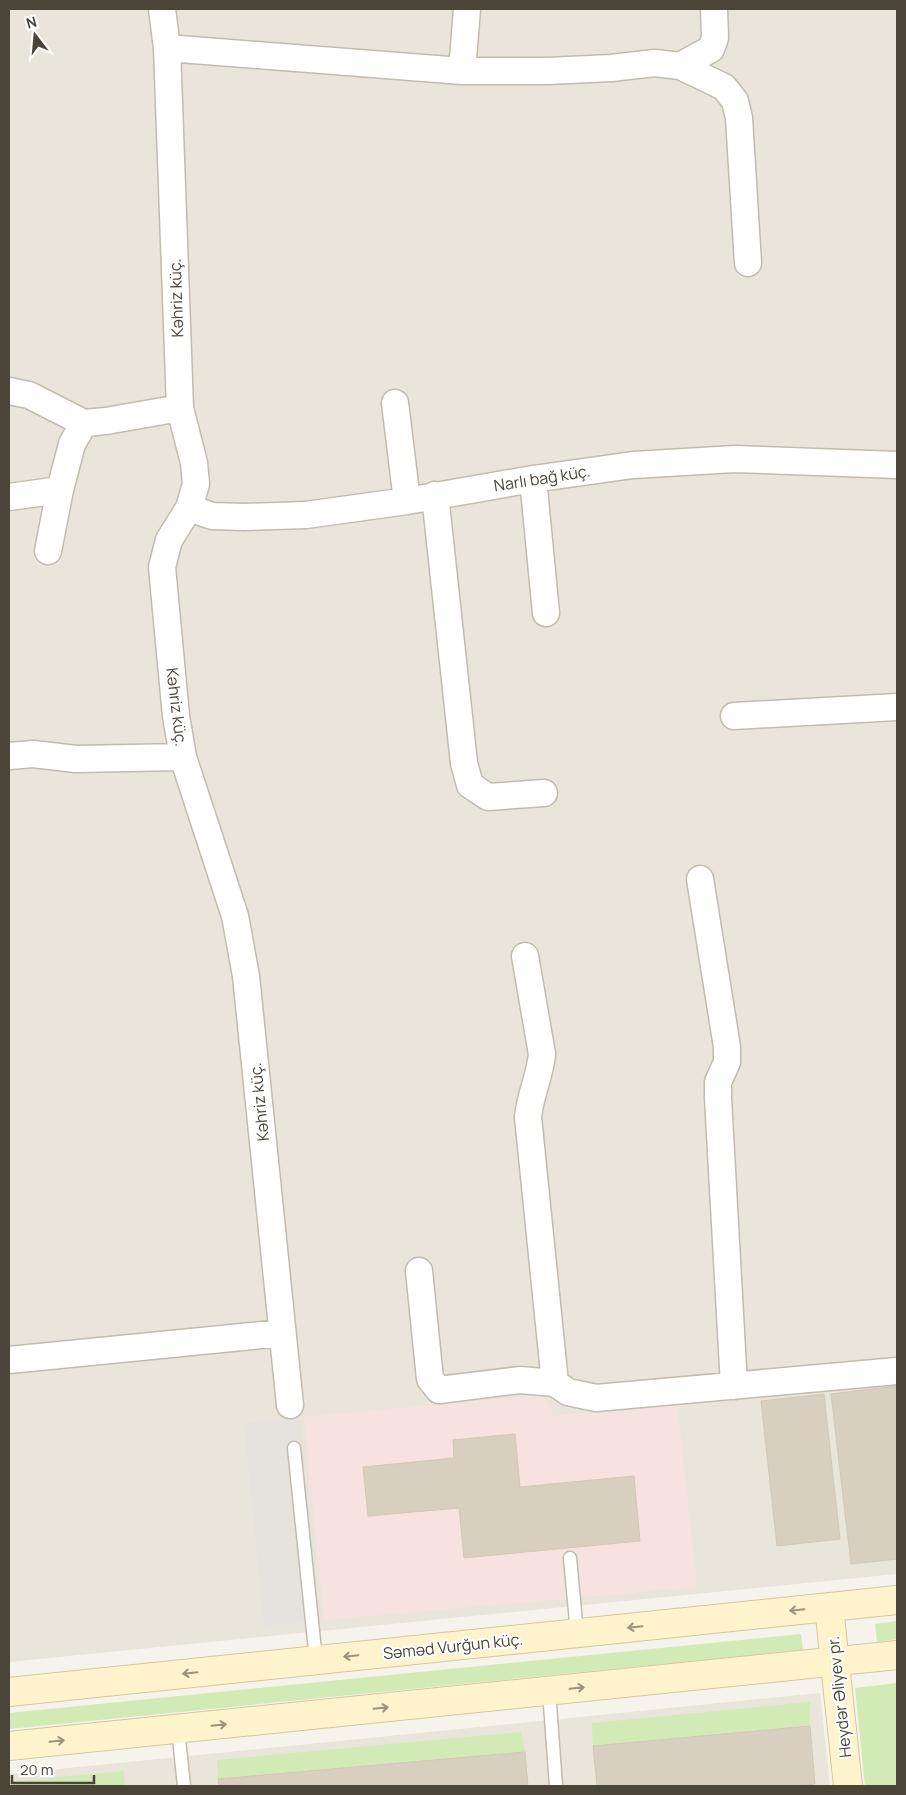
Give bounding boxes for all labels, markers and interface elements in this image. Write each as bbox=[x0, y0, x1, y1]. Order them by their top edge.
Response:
north arrow bbox=[10, 10, 60, 60]
text: N bbox=[24, 12, 39, 33]
street label: Kəhriz küç. bbox=[164, 258, 188, 338]
street label: Narlı bağ küç. bbox=[492, 460, 592, 496]
street label: Kəhriz küç. bbox=[161, 666, 193, 748]
street label: Kəhriz küç. bbox=[244, 1062, 274, 1142]
one-way arrow bbox=[789, 1605, 805, 1615]
one-way arrow bbox=[627, 1622, 643, 1632]
street label: Səməd Vurğun küç. bbox=[382, 1628, 524, 1664]
street label: Heydər Əliyev pr. bbox=[822, 1635, 856, 1759]
one-way arrow bbox=[344, 1652, 360, 1661]
one-way arrow bbox=[182, 1668, 198, 1678]
one-way arrow bbox=[569, 1683, 585, 1693]
one-way arrow bbox=[372, 1703, 388, 1713]
one-way arrow bbox=[211, 1720, 227, 1729]
one-way arrow bbox=[49, 1736, 65, 1746]
scale bar bbox=[12, 1752, 95, 1784]
text: 20 m bbox=[20, 1759, 53, 1780]

